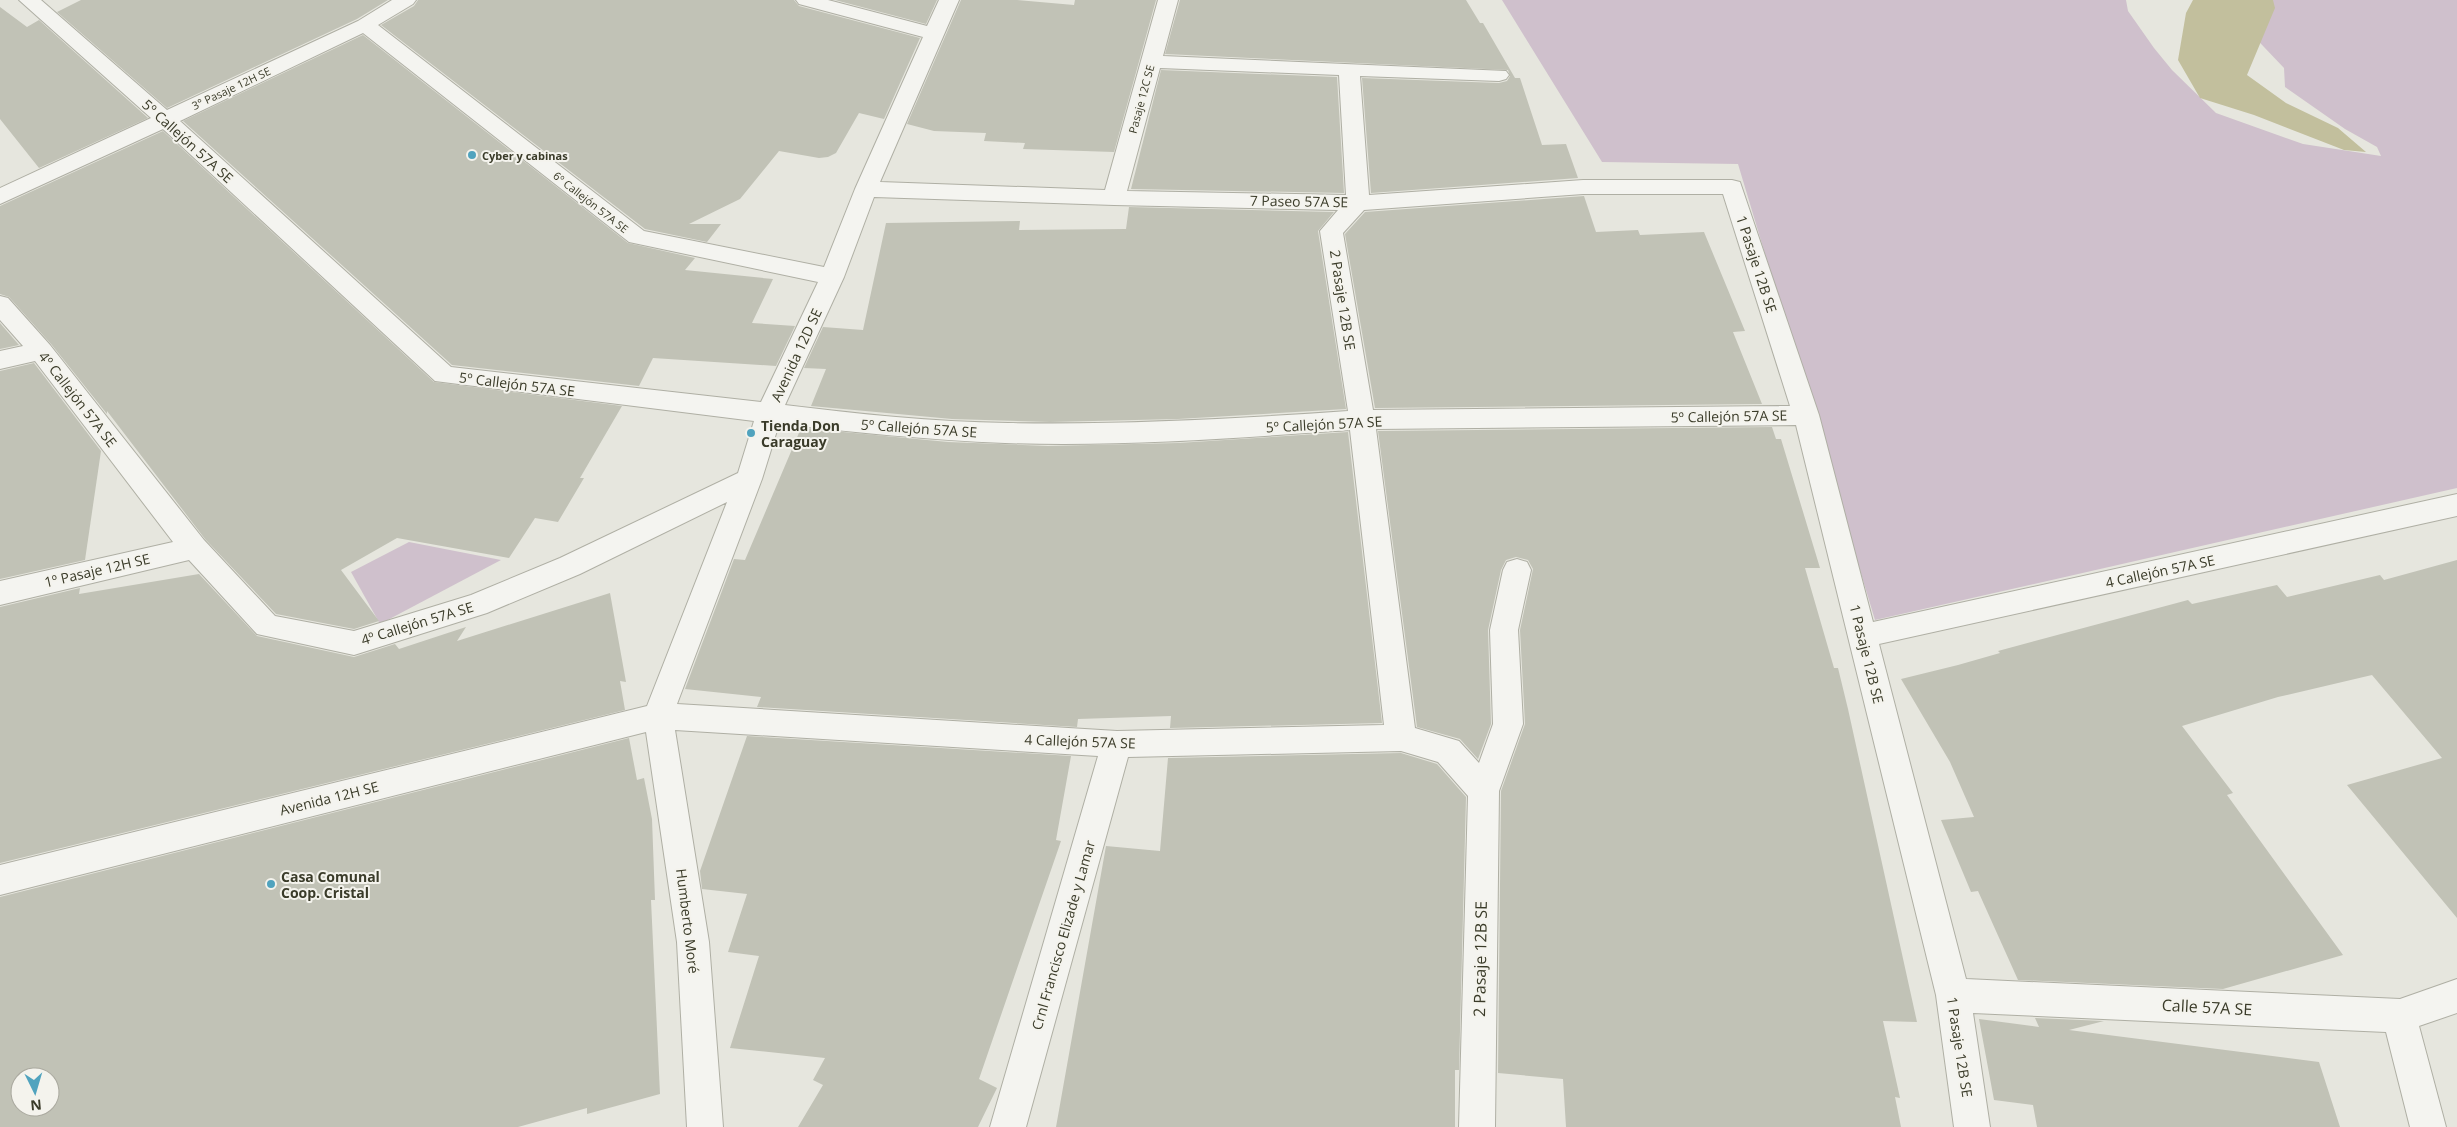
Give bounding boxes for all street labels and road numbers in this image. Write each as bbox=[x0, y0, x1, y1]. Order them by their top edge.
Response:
street label: 3° Pasaje 12H SE bbox=[189, 63, 273, 113]
street label: Pasaje 12C SE bbox=[1125, 63, 1157, 135]
street label: 5º Callejón 57A SE bbox=[138, 95, 238, 187]
street label: 6º Callejón 57A SE bbox=[550, 168, 632, 236]
street label: 7 Paseo 57A SE bbox=[1250, 191, 1348, 211]
street label: 1 Pasaje 12B SE bbox=[1732, 213, 1782, 315]
street label: 2 Pasaje 12B SE bbox=[1326, 248, 1360, 352]
street label: Avenida 12D SE bbox=[766, 305, 826, 405]
street label: 4º Callejón 57A SE bbox=[35, 347, 121, 451]
street label: 5º Callejón 57A SE bbox=[458, 367, 576, 401]
street label: 5º Callejón 57A SE bbox=[1671, 405, 1787, 427]
street label: 5º Callejón 57A SE bbox=[1265, 411, 1383, 437]
street label: 5º Callejón 57A SE bbox=[860, 414, 978, 442]
street label: 1º Pasaje 12H SE bbox=[42, 549, 152, 591]
street label: 4 Callejón 57A SE bbox=[2104, 550, 2216, 592]
street label: 4º Callejón 57A SE bbox=[358, 597, 476, 649]
street label: 1 Pasaje 12B SE bbox=[1846, 602, 1888, 706]
street label: 4 Callejón 57A SE bbox=[1024, 730, 1136, 752]
street label: Avenida 12H SE bbox=[278, 777, 380, 819]
street label: Crnl Francisco Elizade y Lamar bbox=[1027, 838, 1099, 1032]
street label: Humberto Moré bbox=[672, 867, 704, 975]
street label: 2 Pasaje 12B SE bbox=[1468, 901, 1492, 1017]
street label: Calle 57A SE bbox=[2161, 994, 2253, 1020]
street label: 1 Pasaje 12B SE bbox=[1943, 995, 1977, 1099]

